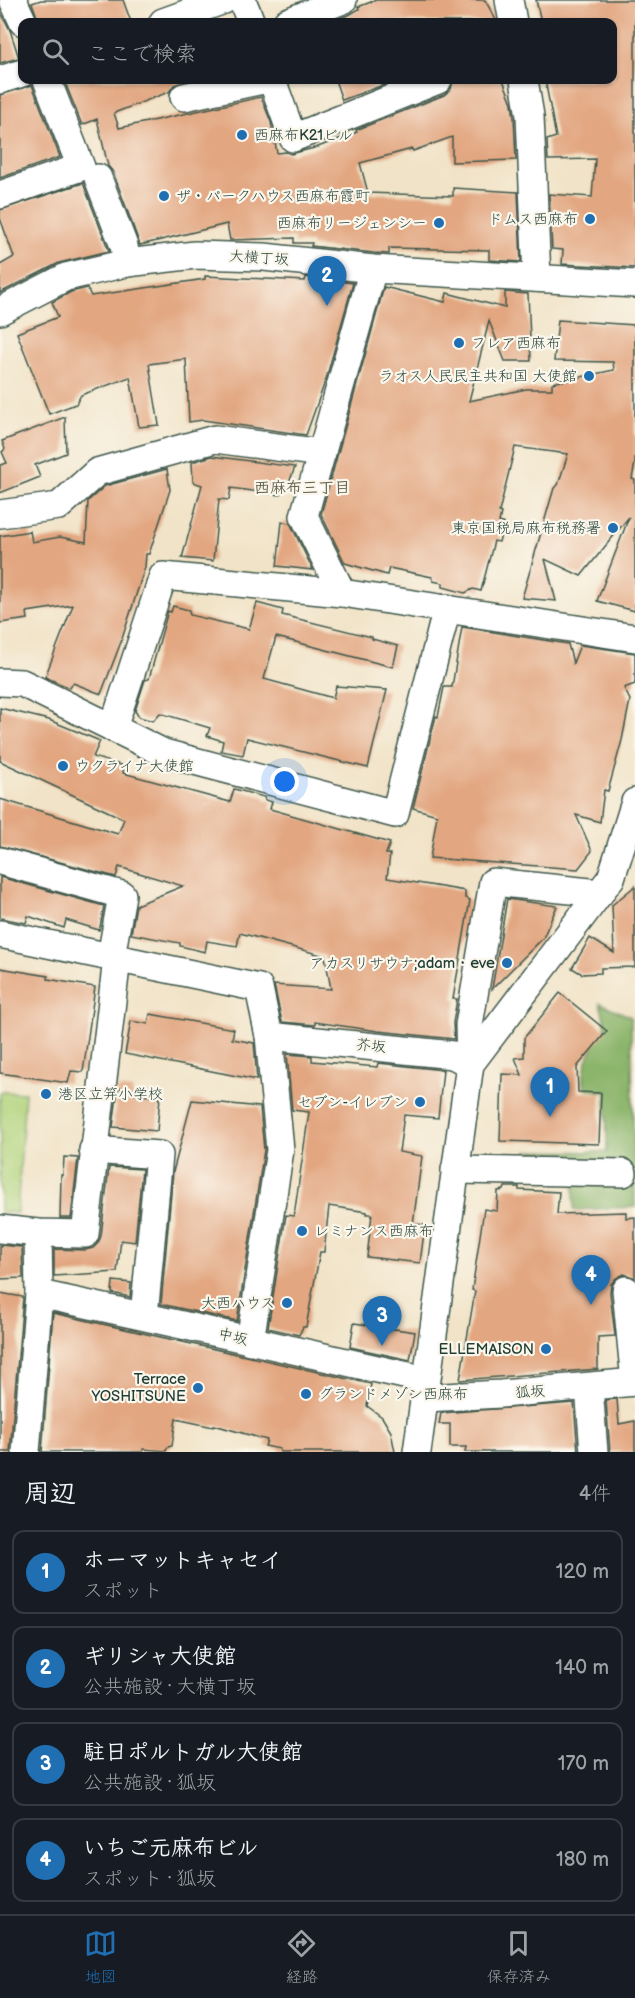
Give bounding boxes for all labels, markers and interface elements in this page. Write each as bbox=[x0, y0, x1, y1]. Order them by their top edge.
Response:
search box bbox=[18, 18, 617, 84]
icon: search bbox=[39, 35, 72, 68]
text: ここで検索 bbox=[87, 41, 197, 68]
place label: 西麻布K21ビル bbox=[254, 126, 353, 145]
marker: 西麻布K21ビル bbox=[235, 128, 249, 142]
place label: ザ・パークハウス西麻布霞町 bbox=[176, 187, 371, 206]
marker: ザ・パークハウス西麻布霞町 bbox=[157, 189, 171, 203]
place label: ドムス西麻布 bbox=[488, 210, 578, 229]
marker: ドムス西麻布 bbox=[583, 212, 597, 226]
place label: 西麻布リージェンシー bbox=[277, 214, 427, 233]
marker: 西麻布リージェンシー bbox=[432, 216, 446, 230]
street label: 大横丁坂 bbox=[228, 246, 290, 270]
pin: 2 bbox=[308, 256, 346, 306]
place label: フレア西麻布 bbox=[471, 334, 561, 353]
marker: フレア西麻布 bbox=[452, 336, 466, 350]
place label: ラオス人民民主共和国 大使館 bbox=[379, 367, 577, 386]
marker: ラオス人民民主共和国 大使館 bbox=[582, 369, 596, 383]
district label: 西麻布三丁目 bbox=[254, 479, 350, 498]
place label: 東京国税局麻布税務署 bbox=[451, 519, 601, 538]
marker: 東京国税局麻布税務署 bbox=[606, 521, 620, 535]
place label: ウクライナ大使館 bbox=[75, 757, 194, 776]
marker: ウクライナ大使館 bbox=[56, 759, 70, 773]
your location bbox=[270, 767, 299, 796]
place label: アカスリサウナ;adam・eve bbox=[309, 954, 495, 973]
marker: アカスリサウナ;adam・eve bbox=[500, 956, 514, 970]
street label: 芥坂 bbox=[355, 1035, 387, 1057]
pin: 1 bbox=[530, 1068, 570, 1117]
place label: 港区立笄小学校 bbox=[58, 1085, 163, 1104]
marker: 港区立笄小学校 bbox=[39, 1087, 53, 1101]
place label: セブン-イレブン bbox=[298, 1093, 408, 1112]
marker: セブン-イレブン bbox=[413, 1095, 427, 1109]
place label: レミナンス西麻布 bbox=[314, 1222, 434, 1241]
marker: レミナンス西麻布 bbox=[295, 1224, 309, 1238]
pin: 4 bbox=[572, 1256, 610, 1305]
place label: 大西ハウス bbox=[201, 1294, 275, 1313]
marker: 大西ハウス bbox=[280, 1296, 294, 1310]
pin: 3 bbox=[362, 1296, 401, 1346]
street label: 中坂 bbox=[216, 1324, 250, 1350]
place label: ELLEMAISON bbox=[438, 1340, 534, 1359]
marker: ELLEMAISON bbox=[539, 1342, 553, 1356]
place label: Terrace YOSHITSUNE bbox=[91, 1370, 186, 1406]
marker: Terrace YOSHITSUNE bbox=[191, 1381, 205, 1395]
street label: 狐坂 bbox=[514, 1381, 546, 1403]
place label: グランドメゾン西麻布 bbox=[318, 1385, 468, 1404]
marker: グランドメゾン西麻布 bbox=[299, 1387, 313, 1401]
text: 周辺 bbox=[24, 1479, 76, 1510]
text: 4件 bbox=[579, 1482, 611, 1506]
text: ホーマットキャセイ bbox=[83, 1547, 282, 1574]
text: 1 bbox=[41, 1560, 50, 1584]
text: 120 m bbox=[556, 1560, 609, 1584]
text: スポット bbox=[83, 1579, 163, 1603]
text: ギリシャ大使館 bbox=[83, 1643, 236, 1670]
text: 2 bbox=[40, 1656, 51, 1680]
text: 140 m bbox=[555, 1656, 609, 1680]
text: 公共施設 · 大横丁坂 bbox=[83, 1675, 256, 1699]
text: 駐日ポルトガル大使館 bbox=[83, 1739, 303, 1766]
text: 3 bbox=[40, 1752, 51, 1776]
text: 170 m bbox=[558, 1752, 609, 1776]
text: 公共施設 · 狐坂 bbox=[83, 1771, 216, 1795]
text: いちご元麻布ビル bbox=[83, 1835, 259, 1862]
text: 4 bbox=[40, 1848, 51, 1872]
text: 180 m bbox=[556, 1848, 609, 1872]
text: スポット · 狐坂 bbox=[83, 1867, 216, 1891]
tab: 地図 bbox=[84, 1927, 117, 1987]
tab: 経路 bbox=[285, 1927, 318, 1987]
tab: 保存済み bbox=[487, 1927, 551, 1987]

